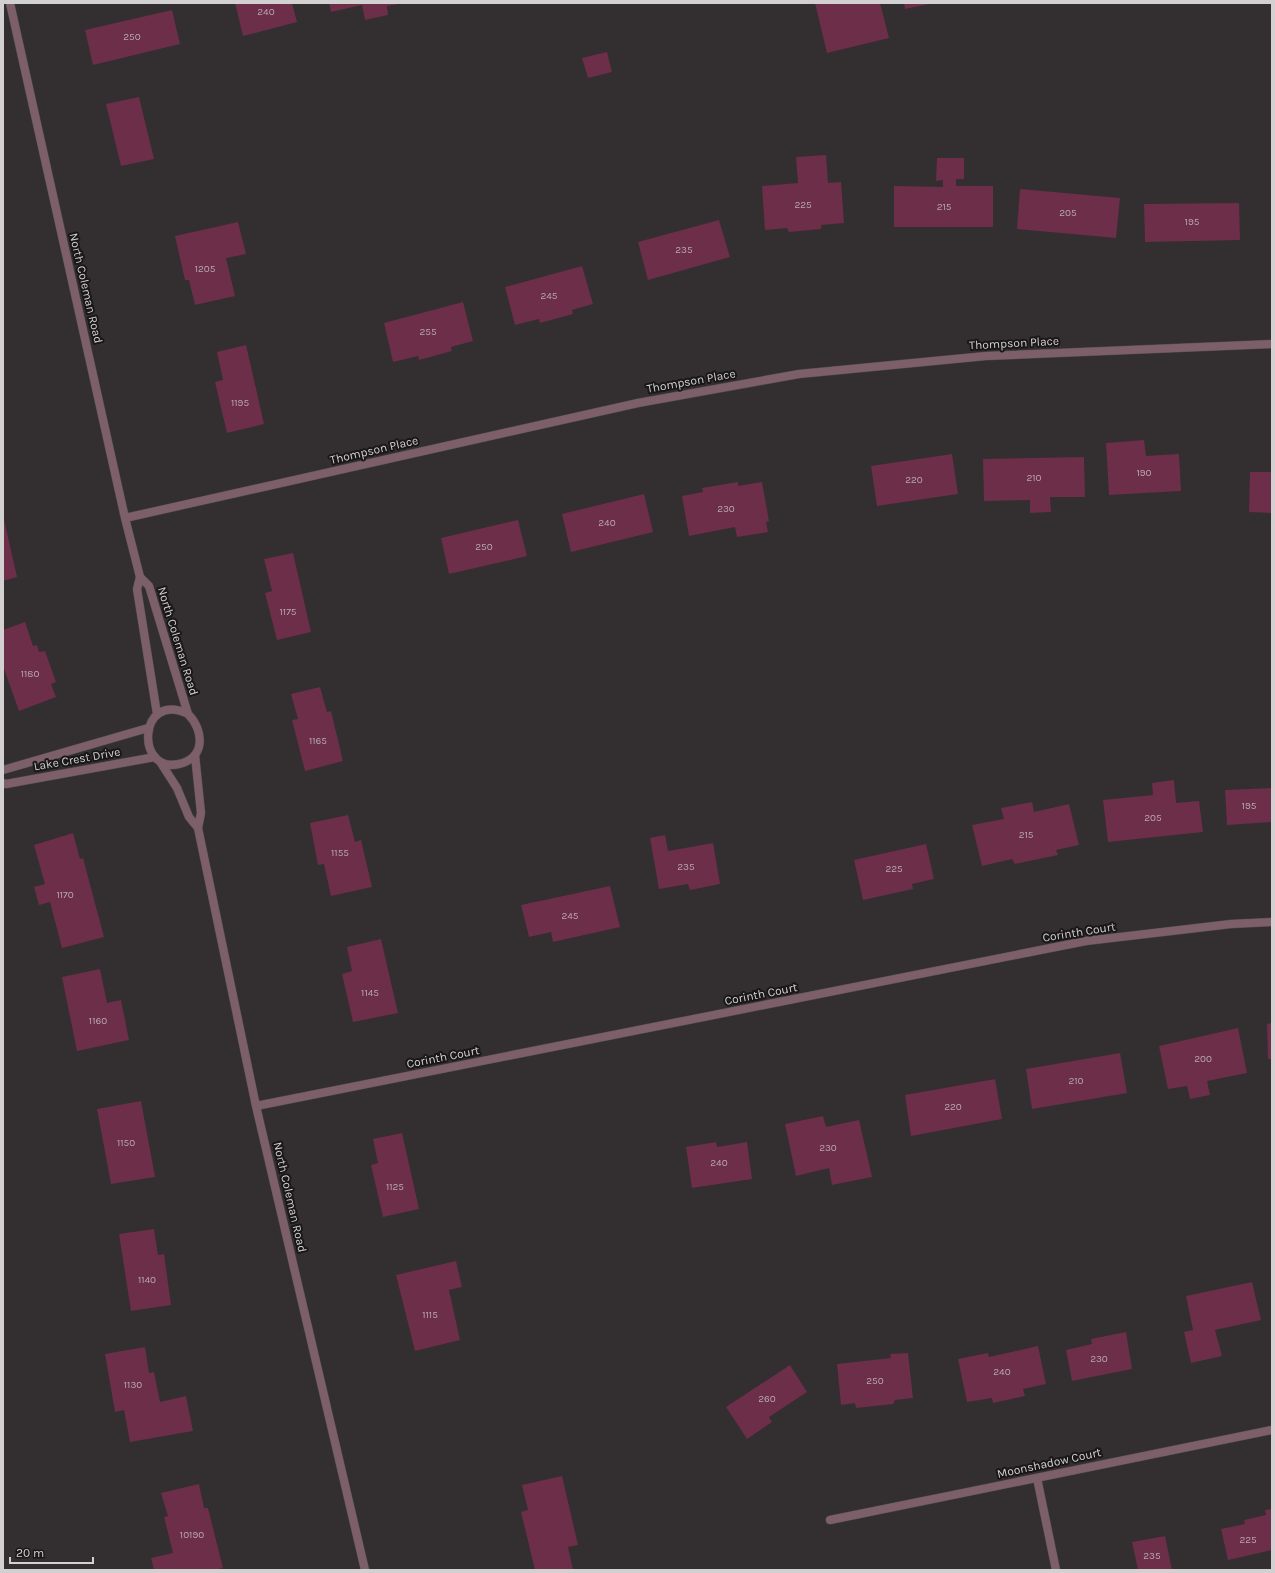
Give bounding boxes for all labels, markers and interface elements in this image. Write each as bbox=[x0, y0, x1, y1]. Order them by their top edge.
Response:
house number: 240 bbox=[257, 6, 275, 18]
house number: 250 bbox=[123, 31, 141, 43]
house number: 225 bbox=[794, 199, 812, 211]
house number: 215 bbox=[937, 201, 952, 213]
house number: 205 bbox=[1059, 207, 1077, 219]
house number: 195 bbox=[1185, 216, 1200, 228]
street label: North Coleman Road bbox=[67, 232, 105, 344]
house number: 235 bbox=[675, 244, 693, 256]
house number: 1205 bbox=[195, 263, 216, 275]
house number: 245 bbox=[540, 290, 558, 302]
house number: 255 bbox=[419, 326, 437, 338]
street label: Thompson Place bbox=[969, 334, 1059, 352]
street label: Thompson Place bbox=[645, 366, 737, 396]
house number: 1195 bbox=[231, 397, 249, 409]
street label: Thompson Place bbox=[329, 433, 419, 467]
house number: 190 bbox=[1136, 467, 1152, 479]
house number: 210 bbox=[1026, 472, 1042, 484]
house number: 220 bbox=[905, 474, 923, 486]
house number: 230 bbox=[717, 503, 735, 515]
house number: 240 bbox=[598, 517, 616, 529]
house number: 250 bbox=[475, 541, 493, 553]
street label: North Coleman Road bbox=[155, 585, 201, 697]
house number: 1175 bbox=[280, 606, 297, 618]
house number: 1180 bbox=[21, 668, 39, 680]
house number: 1165 bbox=[309, 735, 327, 747]
street label: Lake Crest Drive bbox=[33, 745, 121, 773]
house number: 195 bbox=[1242, 800, 1257, 812]
house number: 205 bbox=[1144, 812, 1162, 824]
house number: 215 bbox=[1019, 829, 1034, 841]
house number: 1155 bbox=[331, 847, 349, 859]
house number: 235 bbox=[677, 861, 695, 873]
house number: 225 bbox=[885, 863, 903, 875]
house number: 1170 bbox=[56, 889, 74, 901]
house number: 245 bbox=[561, 910, 579, 922]
street label: Corinth Court bbox=[1041, 919, 1117, 945]
street label: Corinth Court bbox=[723, 980, 799, 1008]
house number: 1145 bbox=[361, 987, 379, 999]
house number: 1160 bbox=[89, 1015, 107, 1027]
street label: Corinth Court bbox=[405, 1043, 481, 1071]
house number: 200 bbox=[1194, 1053, 1212, 1065]
house number: 210 bbox=[1068, 1075, 1084, 1087]
house number: 220 bbox=[944, 1101, 962, 1113]
house number: 1150 bbox=[117, 1137, 135, 1149]
street label: North Coleman Road bbox=[271, 1141, 309, 1253]
house number: 230 bbox=[819, 1142, 837, 1154]
house number: 240 bbox=[710, 1157, 728, 1169]
house number: 1125 bbox=[386, 1181, 404, 1193]
house number: 1140 bbox=[138, 1274, 156, 1286]
house number: 1115 bbox=[422, 1309, 438, 1321]
house number: 230 bbox=[1090, 1353, 1108, 1365]
house number: 240 bbox=[993, 1366, 1011, 1378]
house number: 250 bbox=[866, 1375, 884, 1387]
house number: 1130 bbox=[124, 1379, 142, 1391]
house number: 260 bbox=[758, 1393, 776, 1405]
street label: Moonshadow Court bbox=[996, 1445, 1103, 1481]
house number: 10190 bbox=[180, 1529, 204, 1541]
house number: 225 bbox=[1239, 1534, 1257, 1546]
scale bar bbox=[10, 1539, 93, 1565]
text: 20 m bbox=[16, 1546, 44, 1560]
house number: 235 bbox=[1143, 1550, 1161, 1562]

